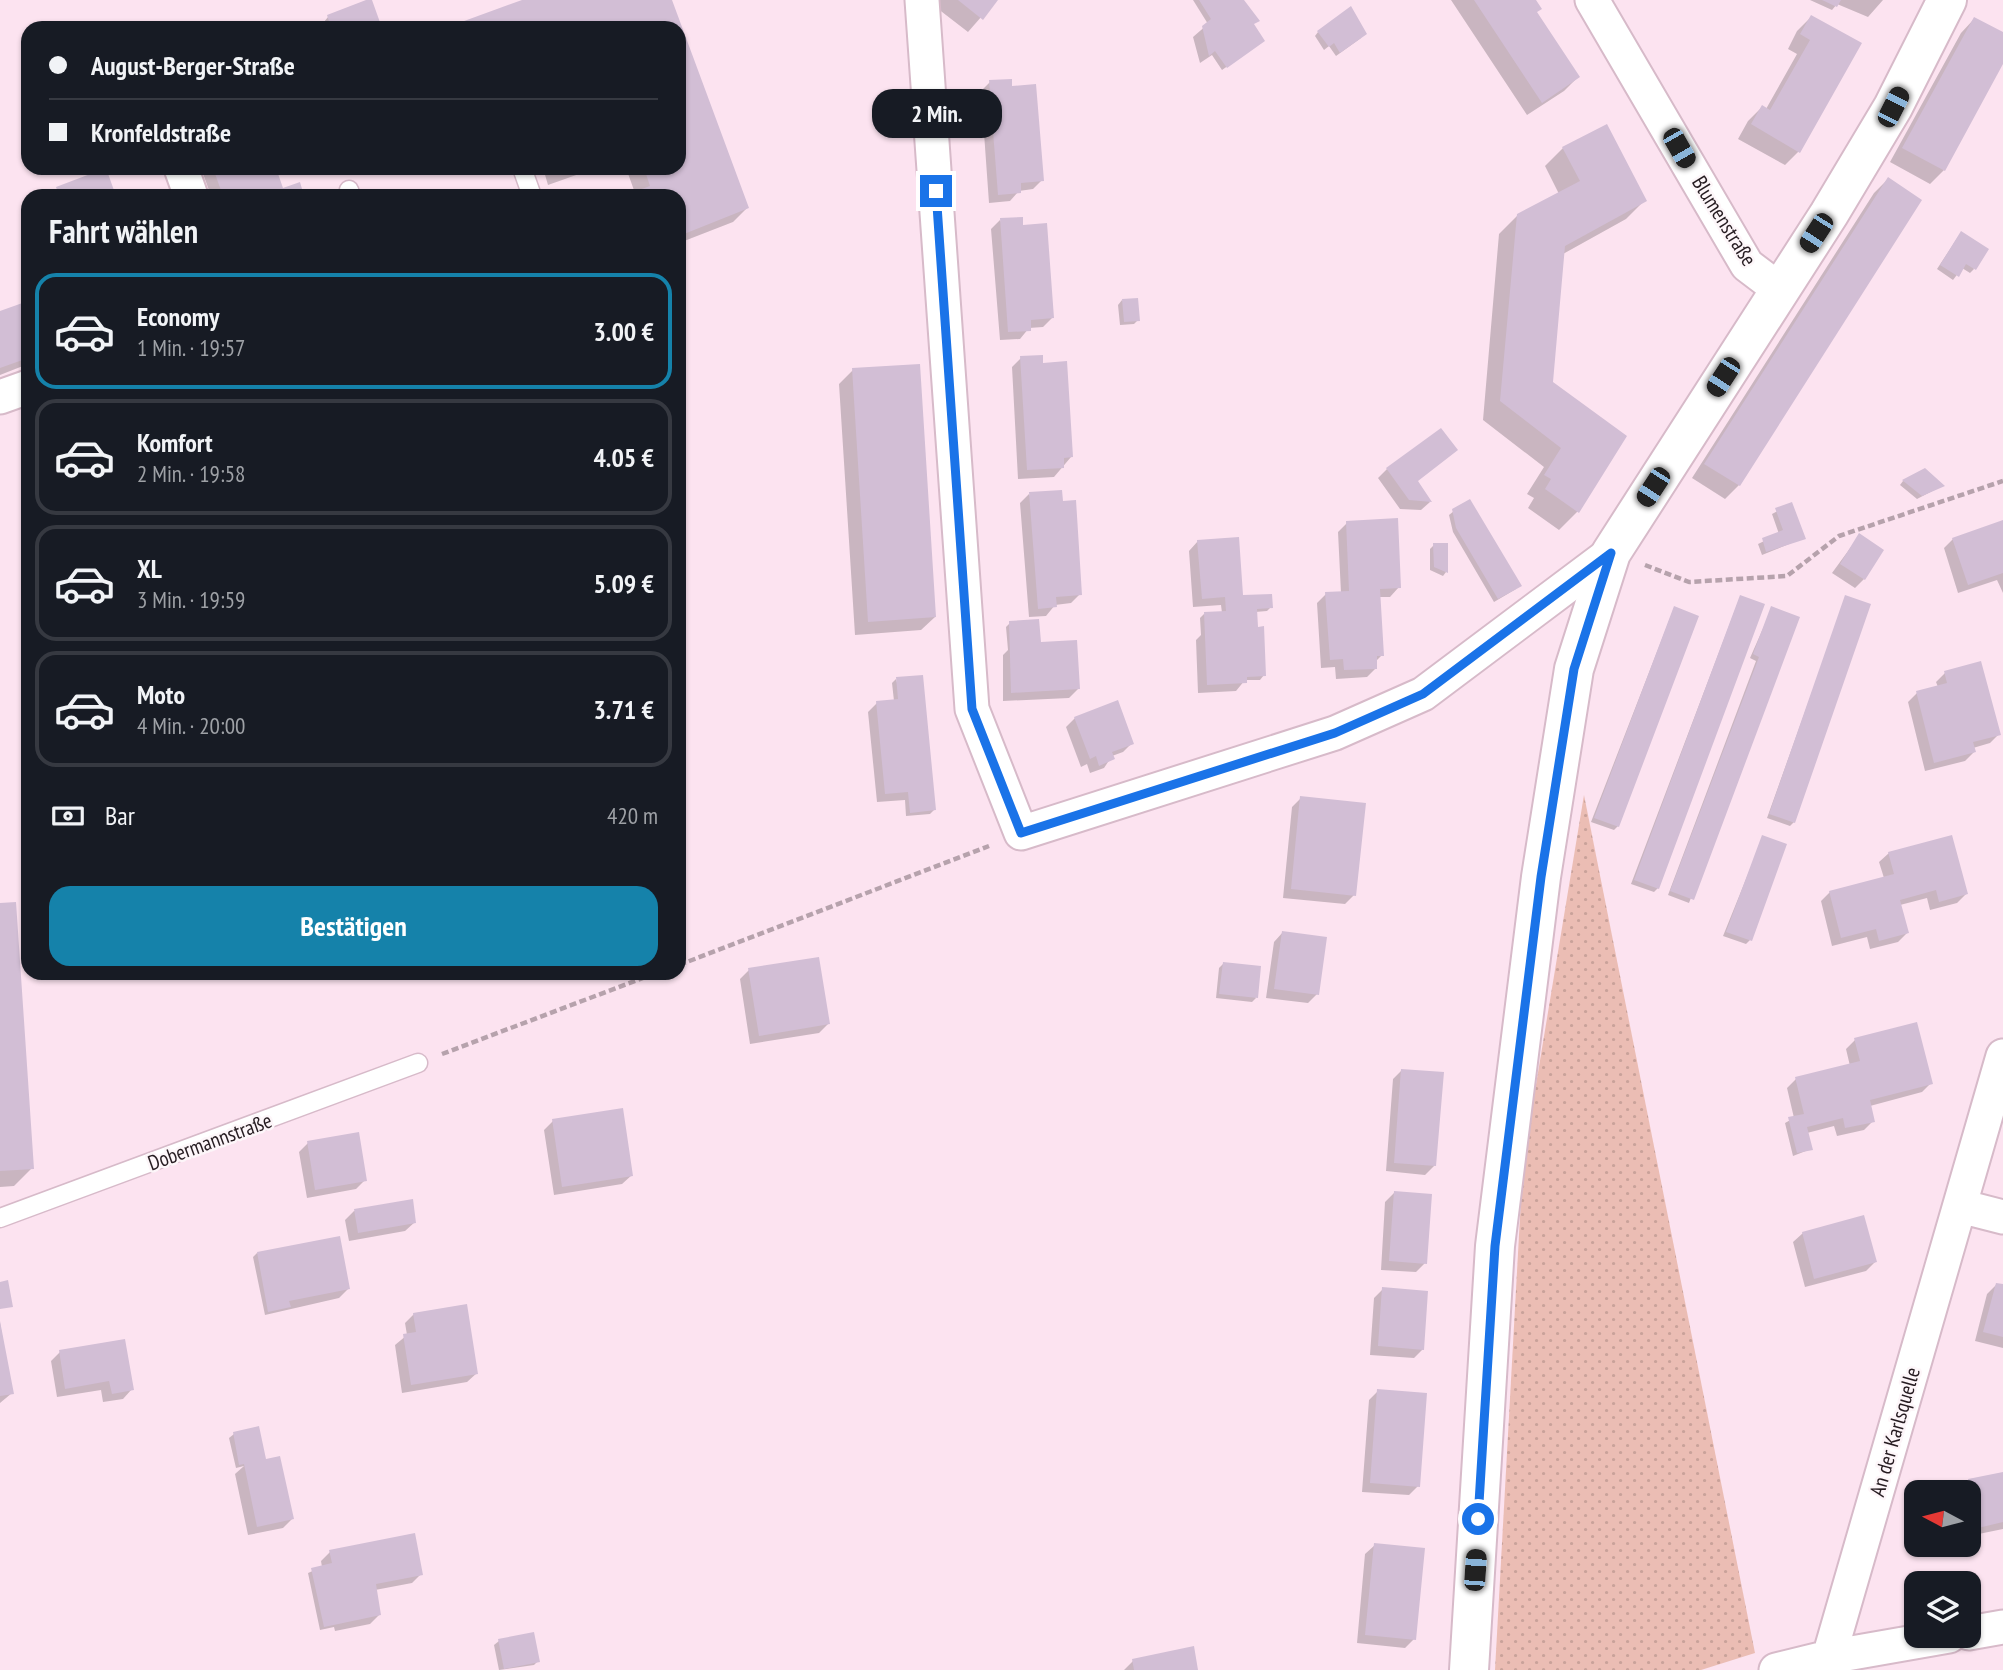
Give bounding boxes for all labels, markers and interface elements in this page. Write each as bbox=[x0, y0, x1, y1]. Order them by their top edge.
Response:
text: August-Berger-Straße bbox=[91, 49, 295, 82]
car bbox=[1875, 84, 1912, 130]
callout: 2 Min. bbox=[871, 90, 1001, 138]
text: 2 Min. bbox=[911, 99, 963, 128]
text: Kronfeldstraße bbox=[91, 116, 231, 149]
car bbox=[1660, 125, 1699, 171]
street label: Blumenstraße bbox=[1686, 171, 1763, 271]
route end bbox=[920, 175, 952, 207]
text: Fahrt wählen bbox=[49, 210, 198, 252]
car bbox=[1796, 210, 1837, 256]
icon: car bbox=[53, 300, 116, 363]
text: Economy bbox=[137, 300, 219, 333]
text: 3.00 € bbox=[593, 315, 654, 348]
text: 1 Min. · 19:57 bbox=[137, 333, 245, 362]
car bbox=[1703, 354, 1744, 400]
icon: car bbox=[53, 426, 116, 489]
text: Komfort bbox=[137, 426, 213, 459]
text: 4.05 € bbox=[593, 441, 654, 474]
text: 2 Min. · 19:58 bbox=[137, 459, 245, 488]
car bbox=[1633, 464, 1674, 510]
icon: car bbox=[53, 552, 116, 615]
text: XL bbox=[137, 552, 162, 585]
text: 5.09 € bbox=[593, 567, 654, 600]
text: 3 Min. · 19:59 bbox=[137, 585, 245, 614]
icon: car bbox=[53, 678, 116, 741]
text: Moto bbox=[137, 678, 185, 711]
text: 3.71 € bbox=[593, 693, 654, 726]
text: 4 Min. · 20:00 bbox=[137, 711, 245, 740]
icon: cash bbox=[49, 797, 87, 835]
text: Bar bbox=[105, 799, 135, 832]
text: 420 m bbox=[607, 801, 658, 830]
button: Bestätigen bbox=[49, 886, 658, 966]
street label: Dobermannstraße bbox=[144, 1107, 276, 1176]
street label: An der Karlsquelle bbox=[1863, 1364, 1926, 1499]
north arrow bbox=[1904, 1480, 1981, 1558]
map controls bbox=[1904, 1480, 1981, 1648]
route start bbox=[1462, 1503, 1494, 1535]
car bbox=[1464, 1548, 1487, 1592]
button: layers bbox=[1904, 1571, 1981, 1648]

